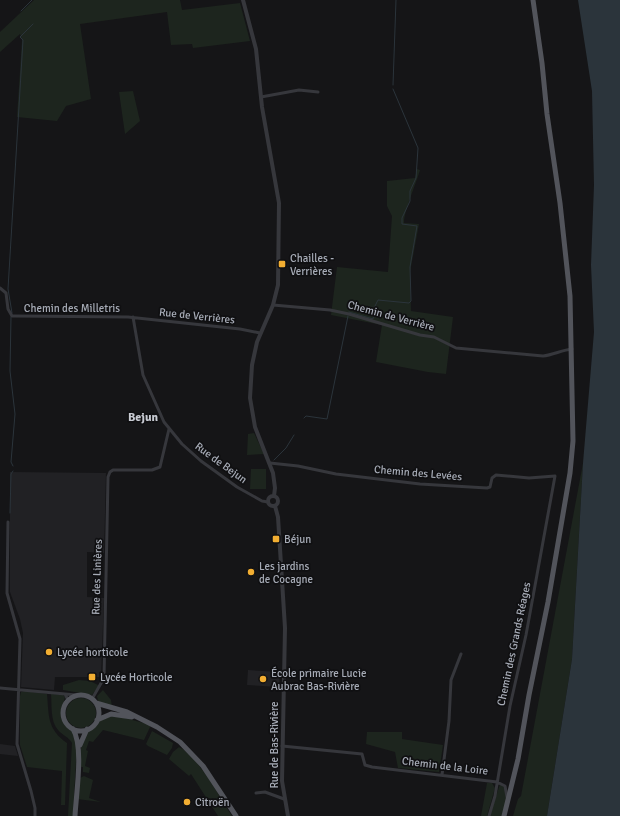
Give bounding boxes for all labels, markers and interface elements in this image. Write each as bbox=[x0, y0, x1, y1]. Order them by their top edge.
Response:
place label: Chailles - Verrières bbox=[290, 252, 334, 278]
marker: Chailles - Verrières bbox=[277, 259, 287, 269]
street label: Chemin de Verrière bbox=[346, 298, 436, 334]
street label: Chemin des Milletris bbox=[24, 302, 120, 315]
street label: Rue de Verrières bbox=[158, 306, 236, 326]
district label: Bejun bbox=[128, 410, 158, 425]
street label: Rue de Bejun bbox=[192, 440, 250, 486]
street label: Chemin des Levées bbox=[373, 463, 463, 483]
place label: Béjun bbox=[284, 533, 311, 546]
marker: Béjun bbox=[271, 534, 281, 544]
street label: Rue des Linières bbox=[89, 539, 105, 615]
place label: Les jardins de Cocagne bbox=[259, 560, 313, 586]
marker: Les jardins de Cocagne bbox=[246, 567, 256, 577]
street label: Chemin des Grands Réages bbox=[495, 581, 534, 707]
place label: Lycée horticole bbox=[57, 646, 128, 659]
marker: Lycée horticole bbox=[44, 647, 54, 657]
place label: École primaire Lucie Aubrac Bas-Rivière bbox=[271, 666, 366, 693]
place label: Lycée Horticole bbox=[100, 671, 173, 684]
marker: Lycée Horticole bbox=[87, 672, 97, 682]
marker: École primaire Lucie Aubrac Bas-Rivière bbox=[258, 674, 268, 684]
street label: Rue de Bas-Rivière bbox=[268, 701, 281, 789]
street label: Chemin de la Loire bbox=[401, 754, 489, 778]
place label: Citroën bbox=[195, 796, 229, 809]
marker: Citroën bbox=[182, 797, 192, 807]

